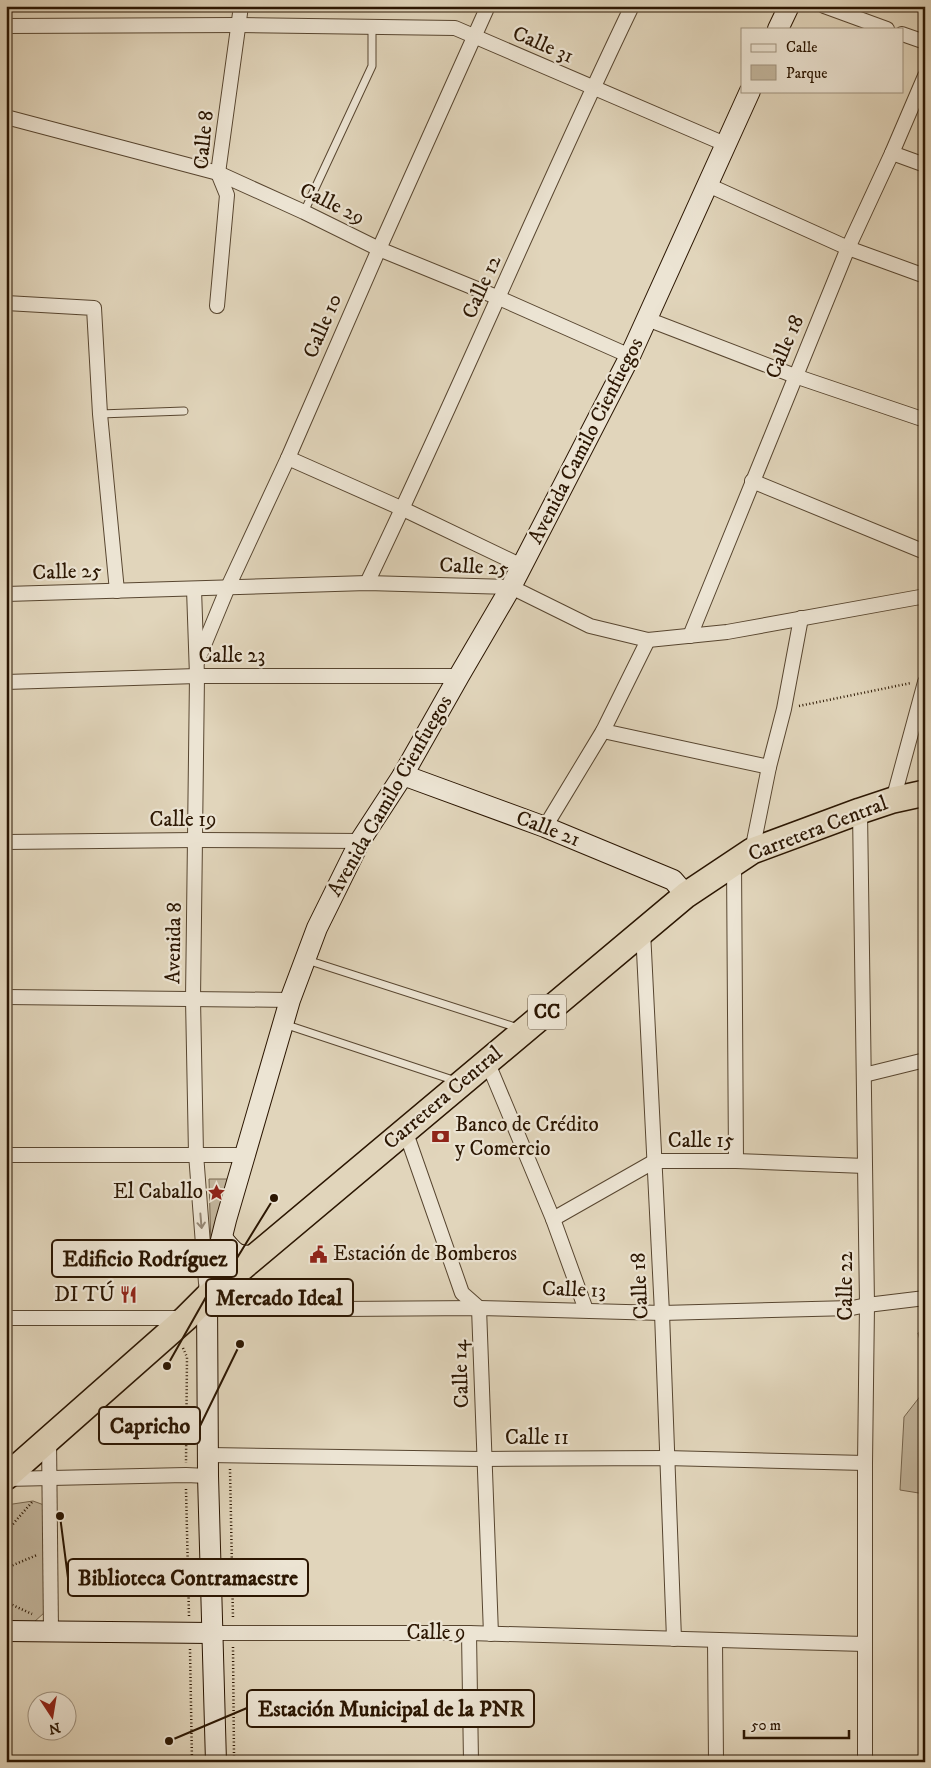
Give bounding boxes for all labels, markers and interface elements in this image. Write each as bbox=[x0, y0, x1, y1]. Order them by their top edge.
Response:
street label: Calle 31 bbox=[508, 20, 578, 70]
legend bbox=[741, 28, 904, 92]
text: Calle bbox=[786, 38, 818, 57]
text: Parque bbox=[786, 64, 827, 83]
street label: Calle 8 bbox=[188, 109, 220, 171]
street label: Calle 29 bbox=[295, 177, 369, 231]
street label: Calle 12 bbox=[457, 251, 508, 323]
street label: Calle 10 bbox=[298, 290, 348, 362]
street label: Calle 18 bbox=[760, 311, 810, 383]
street label: Avenida Camilo Cienfuegos bbox=[523, 333, 649, 549]
street label: Calle 25 bbox=[439, 552, 509, 582]
street label: Calle 25 bbox=[32, 558, 102, 586]
street label: Calle 23 bbox=[199, 643, 265, 669]
street label: Avenida Camilo Cienfuegos bbox=[322, 691, 458, 901]
street label: Carretera Central bbox=[745, 790, 892, 868]
street label: Calle 21 bbox=[512, 805, 584, 853]
street label: Calle 19 bbox=[150, 807, 216, 833]
street label: Avenida 8 bbox=[160, 902, 188, 984]
road number: CC bbox=[528, 994, 566, 1030]
street label: Carretera Central bbox=[378, 1040, 508, 1155]
place label: Banco de Crédito y Comercio bbox=[455, 1112, 599, 1162]
bank icon: Banco de Crédito y Comercio bbox=[431, 1127, 451, 1147]
street label: Calle 15 bbox=[668, 1128, 734, 1154]
place label: El Caballo bbox=[113, 1179, 203, 1205]
place icon: El Caballo bbox=[207, 1182, 227, 1202]
one-way arrow bbox=[196, 1212, 205, 1228]
callout: Edificio Rodríguez bbox=[52, 1240, 237, 1277]
place label: Estación de Bomberos bbox=[333, 1241, 517, 1267]
public building icon: Estación de Bomberos bbox=[309, 1244, 329, 1264]
text: Edificio Rodríguez bbox=[62, 1246, 228, 1273]
street label: Calle 22 bbox=[833, 1251, 859, 1321]
street label: Calle 18 bbox=[625, 1252, 655, 1320]
street label: Calle 13 bbox=[541, 1276, 607, 1304]
callout: Mercado Ideal bbox=[206, 1279, 353, 1316]
place label: DI TÚ bbox=[54, 1280, 115, 1308]
restaurant icon: DI TÚ bbox=[119, 1285, 139, 1305]
text: Mercado Ideal bbox=[215, 1285, 343, 1312]
street label: Calle 14 bbox=[447, 1338, 475, 1409]
callout: Capricho bbox=[99, 1407, 200, 1444]
text: Capricho bbox=[110, 1413, 191, 1440]
street label: Calle 11 bbox=[505, 1425, 569, 1451]
callout: Biblioteca Contramaestre bbox=[68, 1559, 308, 1596]
text: Biblioteca Contramaestre bbox=[78, 1565, 298, 1592]
street label: Calle 9 bbox=[406, 1620, 466, 1646]
north arrow bbox=[28, 1690, 78, 1740]
callout: Estación Municipal de la PNR bbox=[247, 1690, 534, 1727]
text: Estación Municipal de la PNR bbox=[258, 1696, 525, 1723]
scale bar bbox=[744, 1708, 848, 1740]
text: 50 m bbox=[751, 1716, 781, 1735]
text: N bbox=[47, 1718, 62, 1738]

